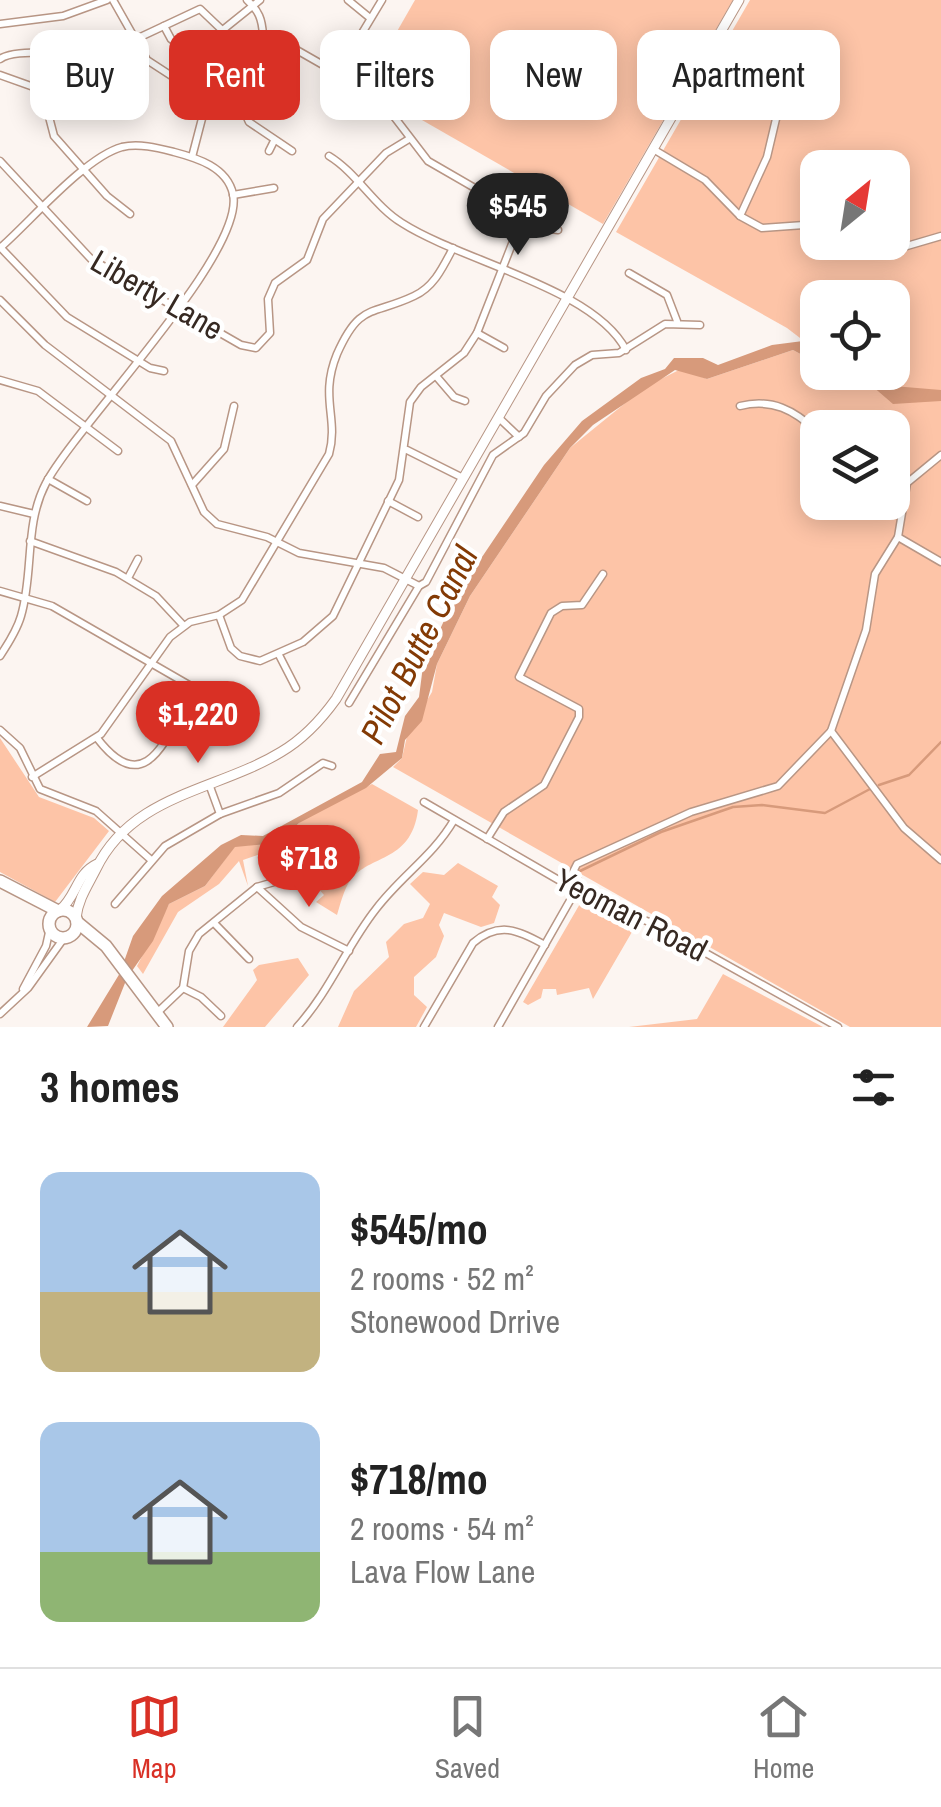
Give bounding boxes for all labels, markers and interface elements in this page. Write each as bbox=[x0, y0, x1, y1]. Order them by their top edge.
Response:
chip: Buy bbox=[30, 30, 149, 120]
chip: Rent bbox=[169, 30, 300, 120]
chip: Filters bbox=[320, 30, 470, 120]
chip: New bbox=[490, 30, 617, 120]
chip: Apartment bbox=[637, 30, 840, 120]
north arrow bbox=[800, 150, 910, 260]
map controls bbox=[800, 150, 910, 520]
pin: $545 bbox=[459, 173, 577, 258]
text: $545 bbox=[489, 184, 547, 227]
street label: Liberty Lane bbox=[83, 239, 231, 350]
button: locate bbox=[800, 280, 910, 390]
button: layers bbox=[800, 410, 910, 520]
water label: Pilot Butte Canal bbox=[349, 538, 489, 751]
pin: $1,220 bbox=[117, 681, 279, 766]
text: $1,220 bbox=[158, 692, 238, 735]
pin: $718 bbox=[250, 825, 368, 910]
text: $718 bbox=[280, 836, 338, 879]
street label: Yeoman Road bbox=[548, 858, 715, 971]
text: 3 homes bbox=[40, 1059, 180, 1115]
icon: filters bbox=[846, 1060, 901, 1115]
text: $545/mo bbox=[350, 1201, 488, 1257]
icon: home bbox=[120, 1212, 240, 1332]
text: 2 rooms · 52 m² bbox=[350, 1257, 534, 1300]
text: Stonewood Drrive bbox=[350, 1300, 560, 1343]
text: $718/mo bbox=[350, 1451, 488, 1507]
icon: home bbox=[120, 1462, 240, 1582]
text: 2 rooms · 54 m² bbox=[350, 1507, 534, 1550]
text: Lava Flow Lane bbox=[350, 1550, 535, 1593]
tab: Map bbox=[127, 1689, 182, 1787]
tab: Saved bbox=[435, 1689, 500, 1787]
tab: Home bbox=[753, 1689, 814, 1787]

